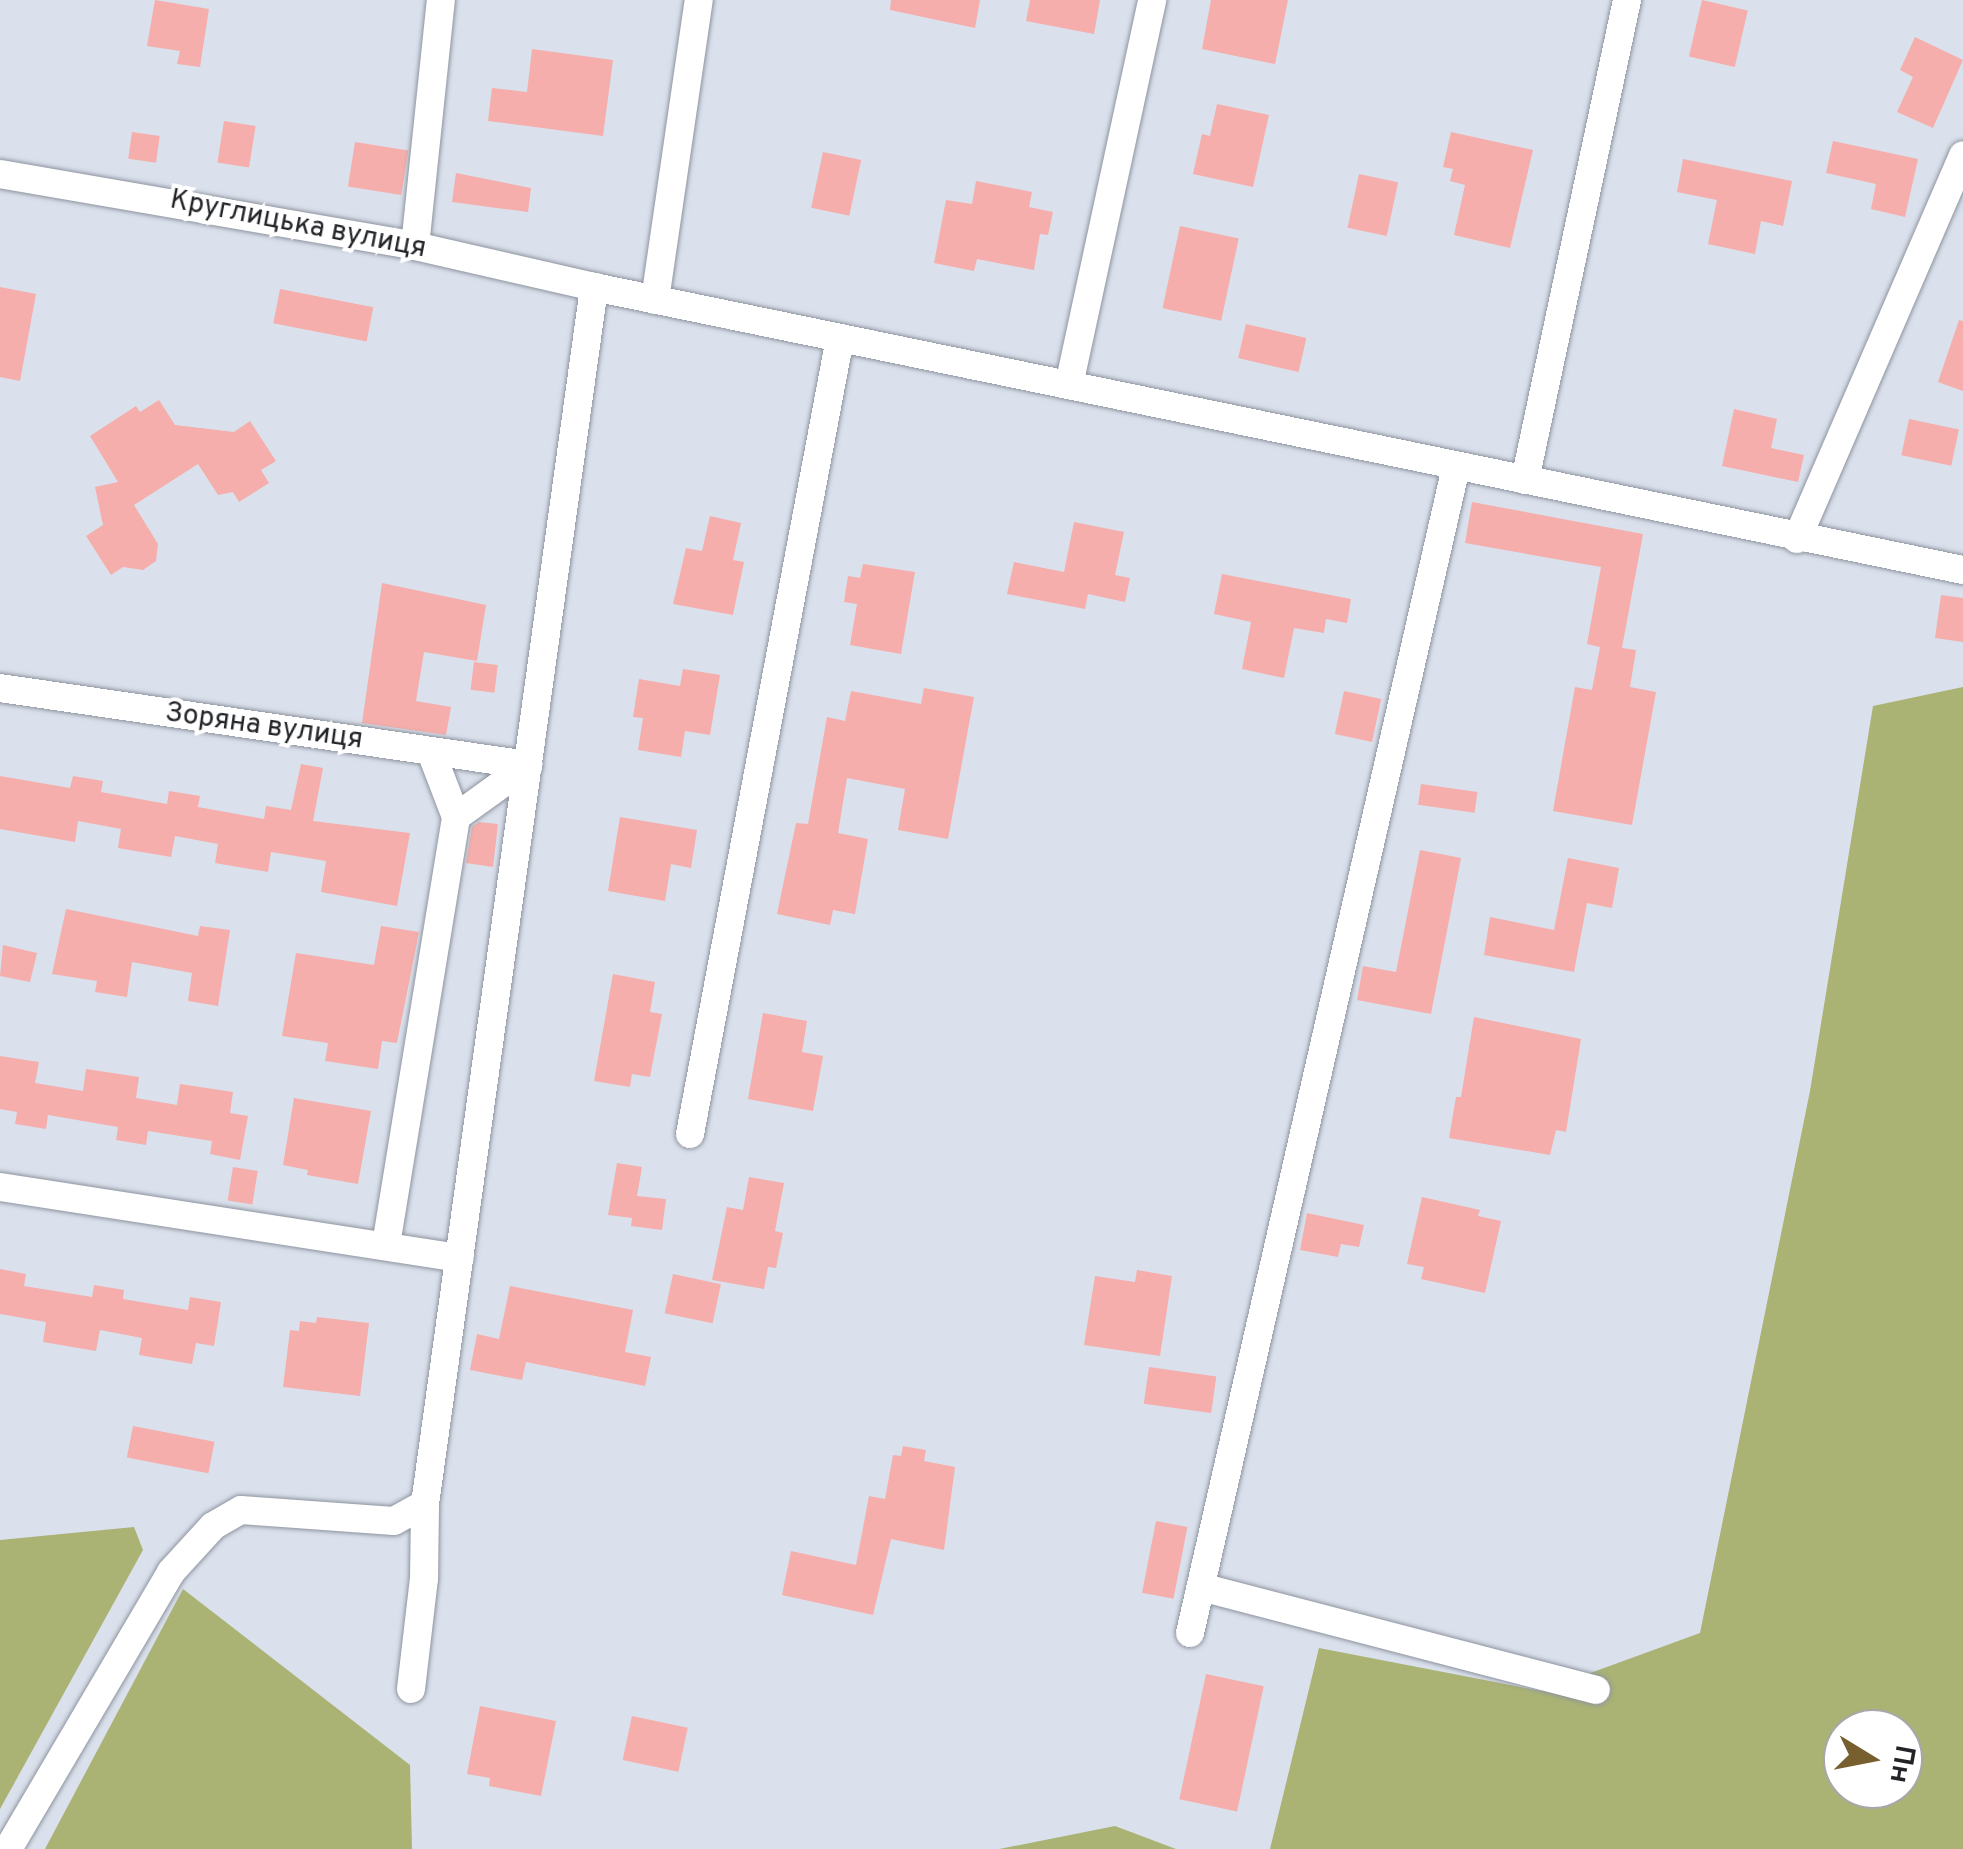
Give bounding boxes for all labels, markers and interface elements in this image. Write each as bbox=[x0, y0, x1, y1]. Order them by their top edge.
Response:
street label: Круглицька вулиця bbox=[167, 184, 429, 266]
street label: Зоряна вулиця bbox=[163, 696, 365, 758]
north arrow bbox=[1823, 1709, 1923, 1809]
text: Пн bbox=[1880, 1742, 1922, 1786]

